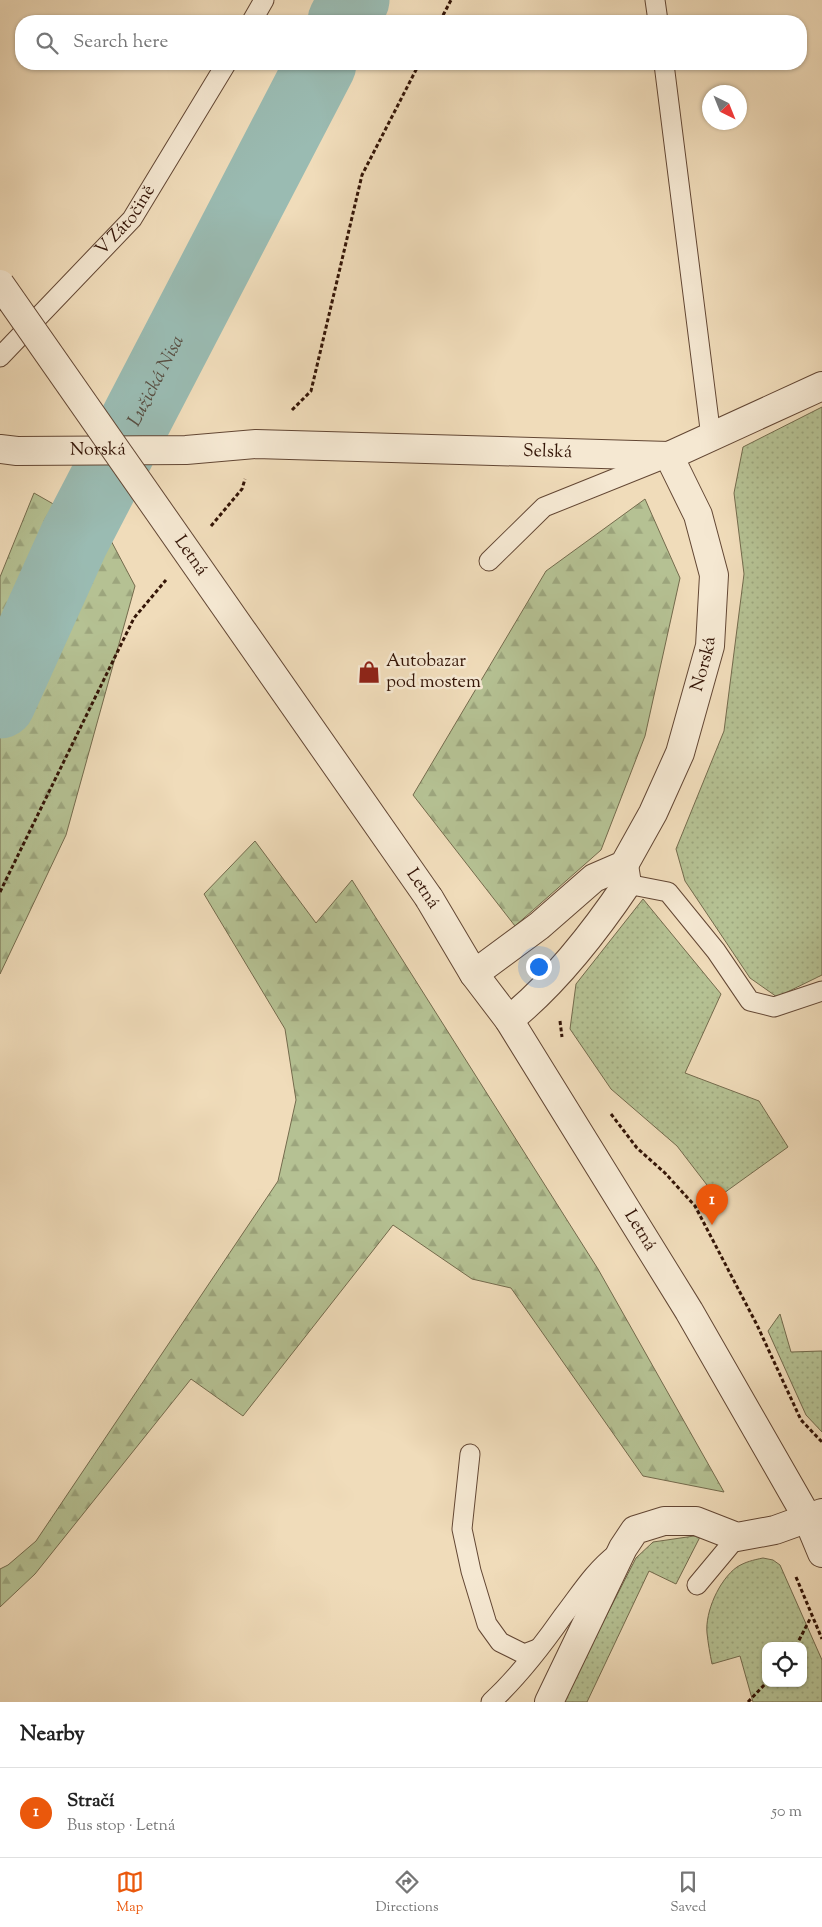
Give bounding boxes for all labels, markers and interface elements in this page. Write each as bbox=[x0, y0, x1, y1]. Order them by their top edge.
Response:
search box bbox=[15, 15, 807, 70]
icon: search bbox=[33, 29, 61, 57]
text: Search here bbox=[73, 29, 168, 56]
north arrow bbox=[702, 85, 747, 130]
street label: V Zátočině bbox=[90, 180, 163, 262]
water label: Lužická Nisa bbox=[121, 331, 191, 431]
street label: Norská bbox=[70, 437, 126, 464]
street label: Selská bbox=[522, 439, 573, 466]
street label: Letná bbox=[167, 531, 213, 582]
street label: Norská bbox=[685, 636, 723, 695]
place label: Autobazar pod mostem bbox=[386, 649, 481, 696]
shop icon: Autobazar pod mostem bbox=[356, 659, 382, 685]
street label: Letná bbox=[399, 863, 445, 915]
your location bbox=[526, 954, 552, 980]
pin: 1 bbox=[696, 1184, 728, 1225]
street label: Letná bbox=[617, 1205, 662, 1256]
map controls bbox=[762, 1642, 807, 1687]
button: locate bbox=[762, 1642, 807, 1687]
text: Nearby bbox=[20, 1720, 85, 1750]
text: Stračí bbox=[67, 1788, 114, 1815]
text: 1 bbox=[33, 1801, 39, 1824]
text: 50 m bbox=[771, 1801, 802, 1824]
text: Bus stop · Letná bbox=[67, 1815, 175, 1838]
tab: Map bbox=[116, 1868, 144, 1918]
tab: Directions bbox=[375, 1868, 439, 1918]
tab: Saved bbox=[670, 1868, 706, 1918]

